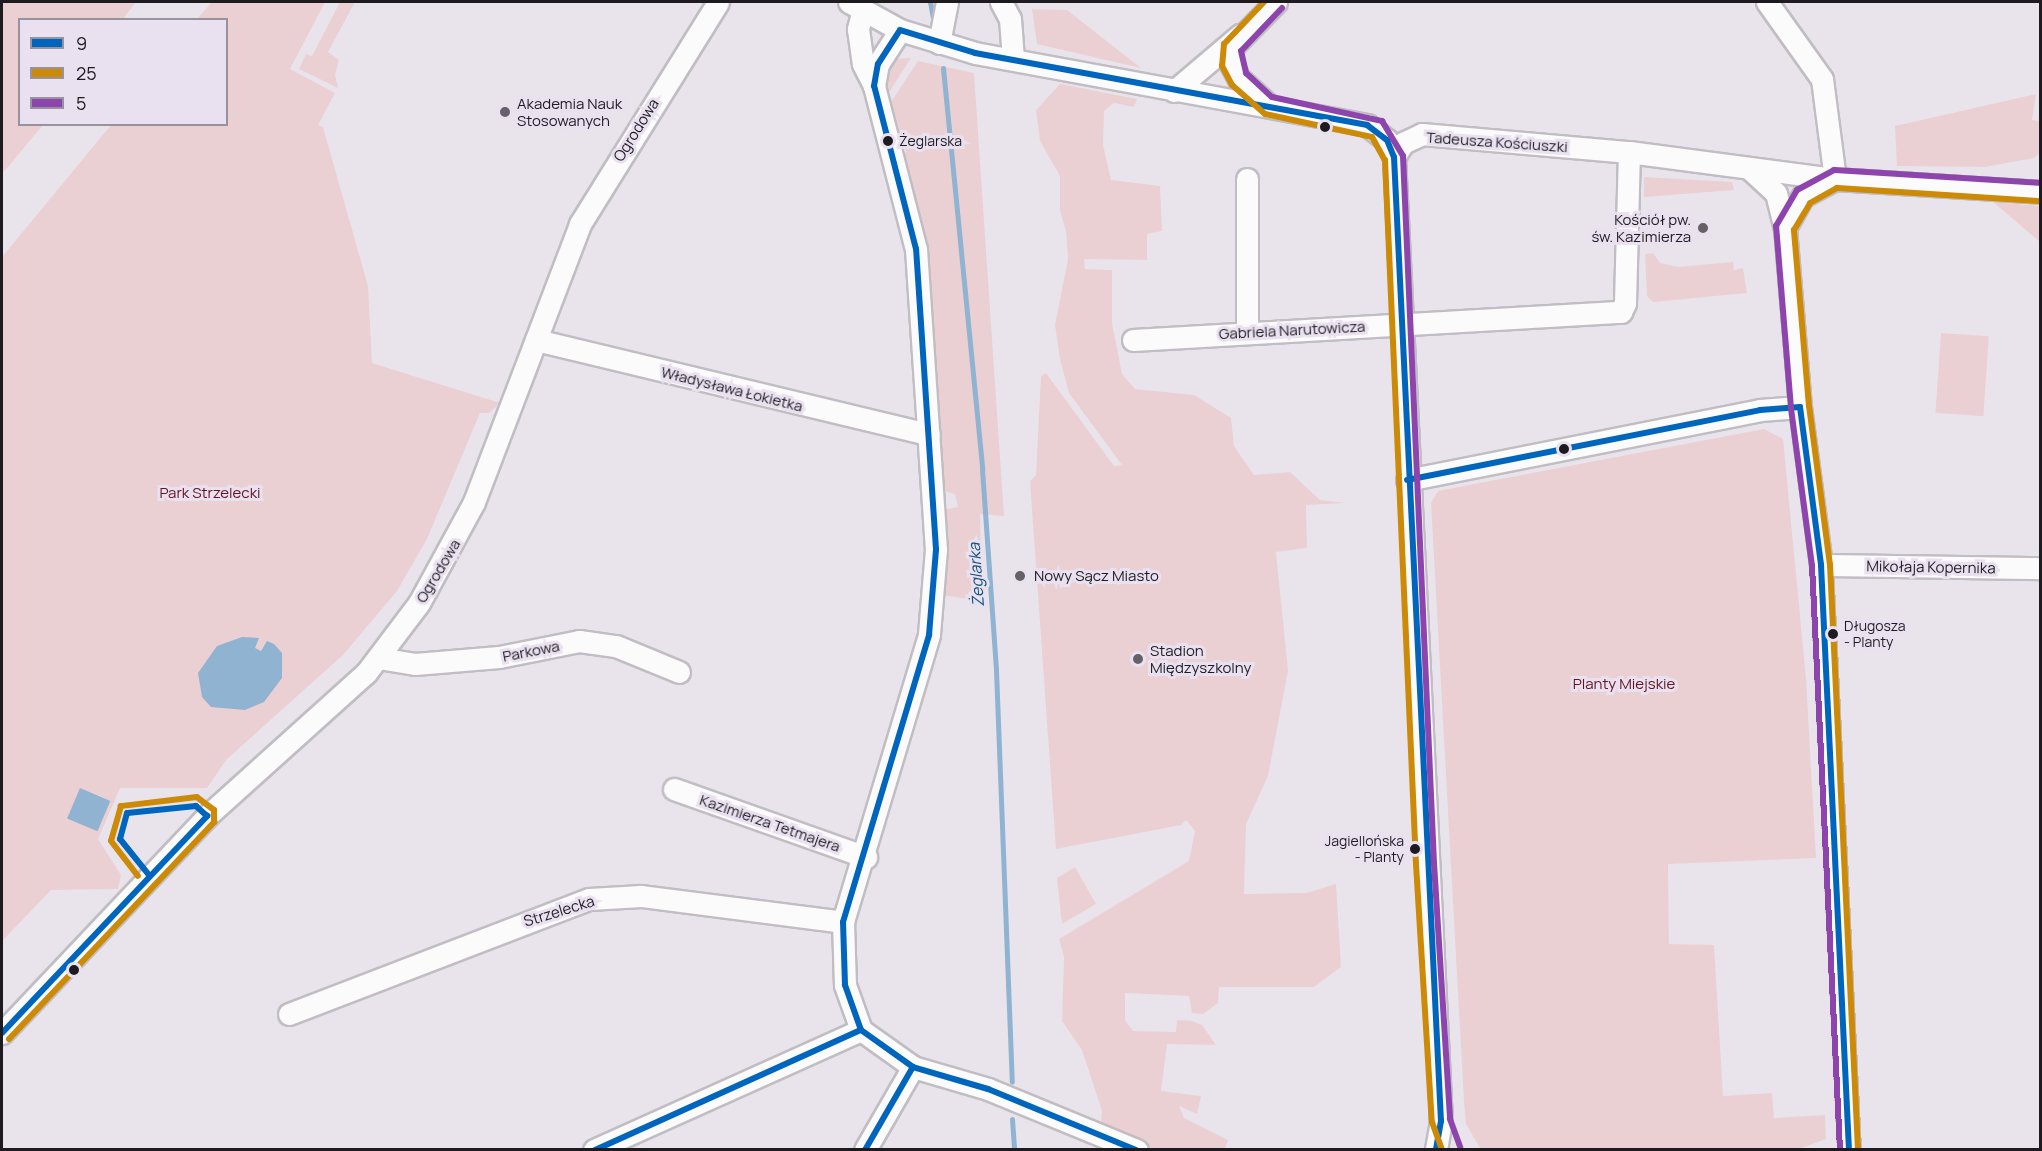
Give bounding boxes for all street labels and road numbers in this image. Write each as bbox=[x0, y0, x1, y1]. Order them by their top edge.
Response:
street label: Ogrodowa bbox=[610, 95, 662, 165]
street label: Tadeusza Kościuszki bbox=[1426, 128, 1568, 156]
street label: Gabriela Narutowicza bbox=[1218, 317, 1366, 343]
street label: Władysława Łokietka bbox=[659, 363, 805, 415]
street label: Ogrodowa bbox=[412, 536, 464, 606]
street label: Mikołaja Kopernika bbox=[1866, 557, 1996, 577]
street label: Parkowa bbox=[501, 637, 561, 665]
street label: Kazimierza Tetmajera bbox=[697, 790, 843, 856]
street label: Strzelecka bbox=[521, 892, 597, 930]

